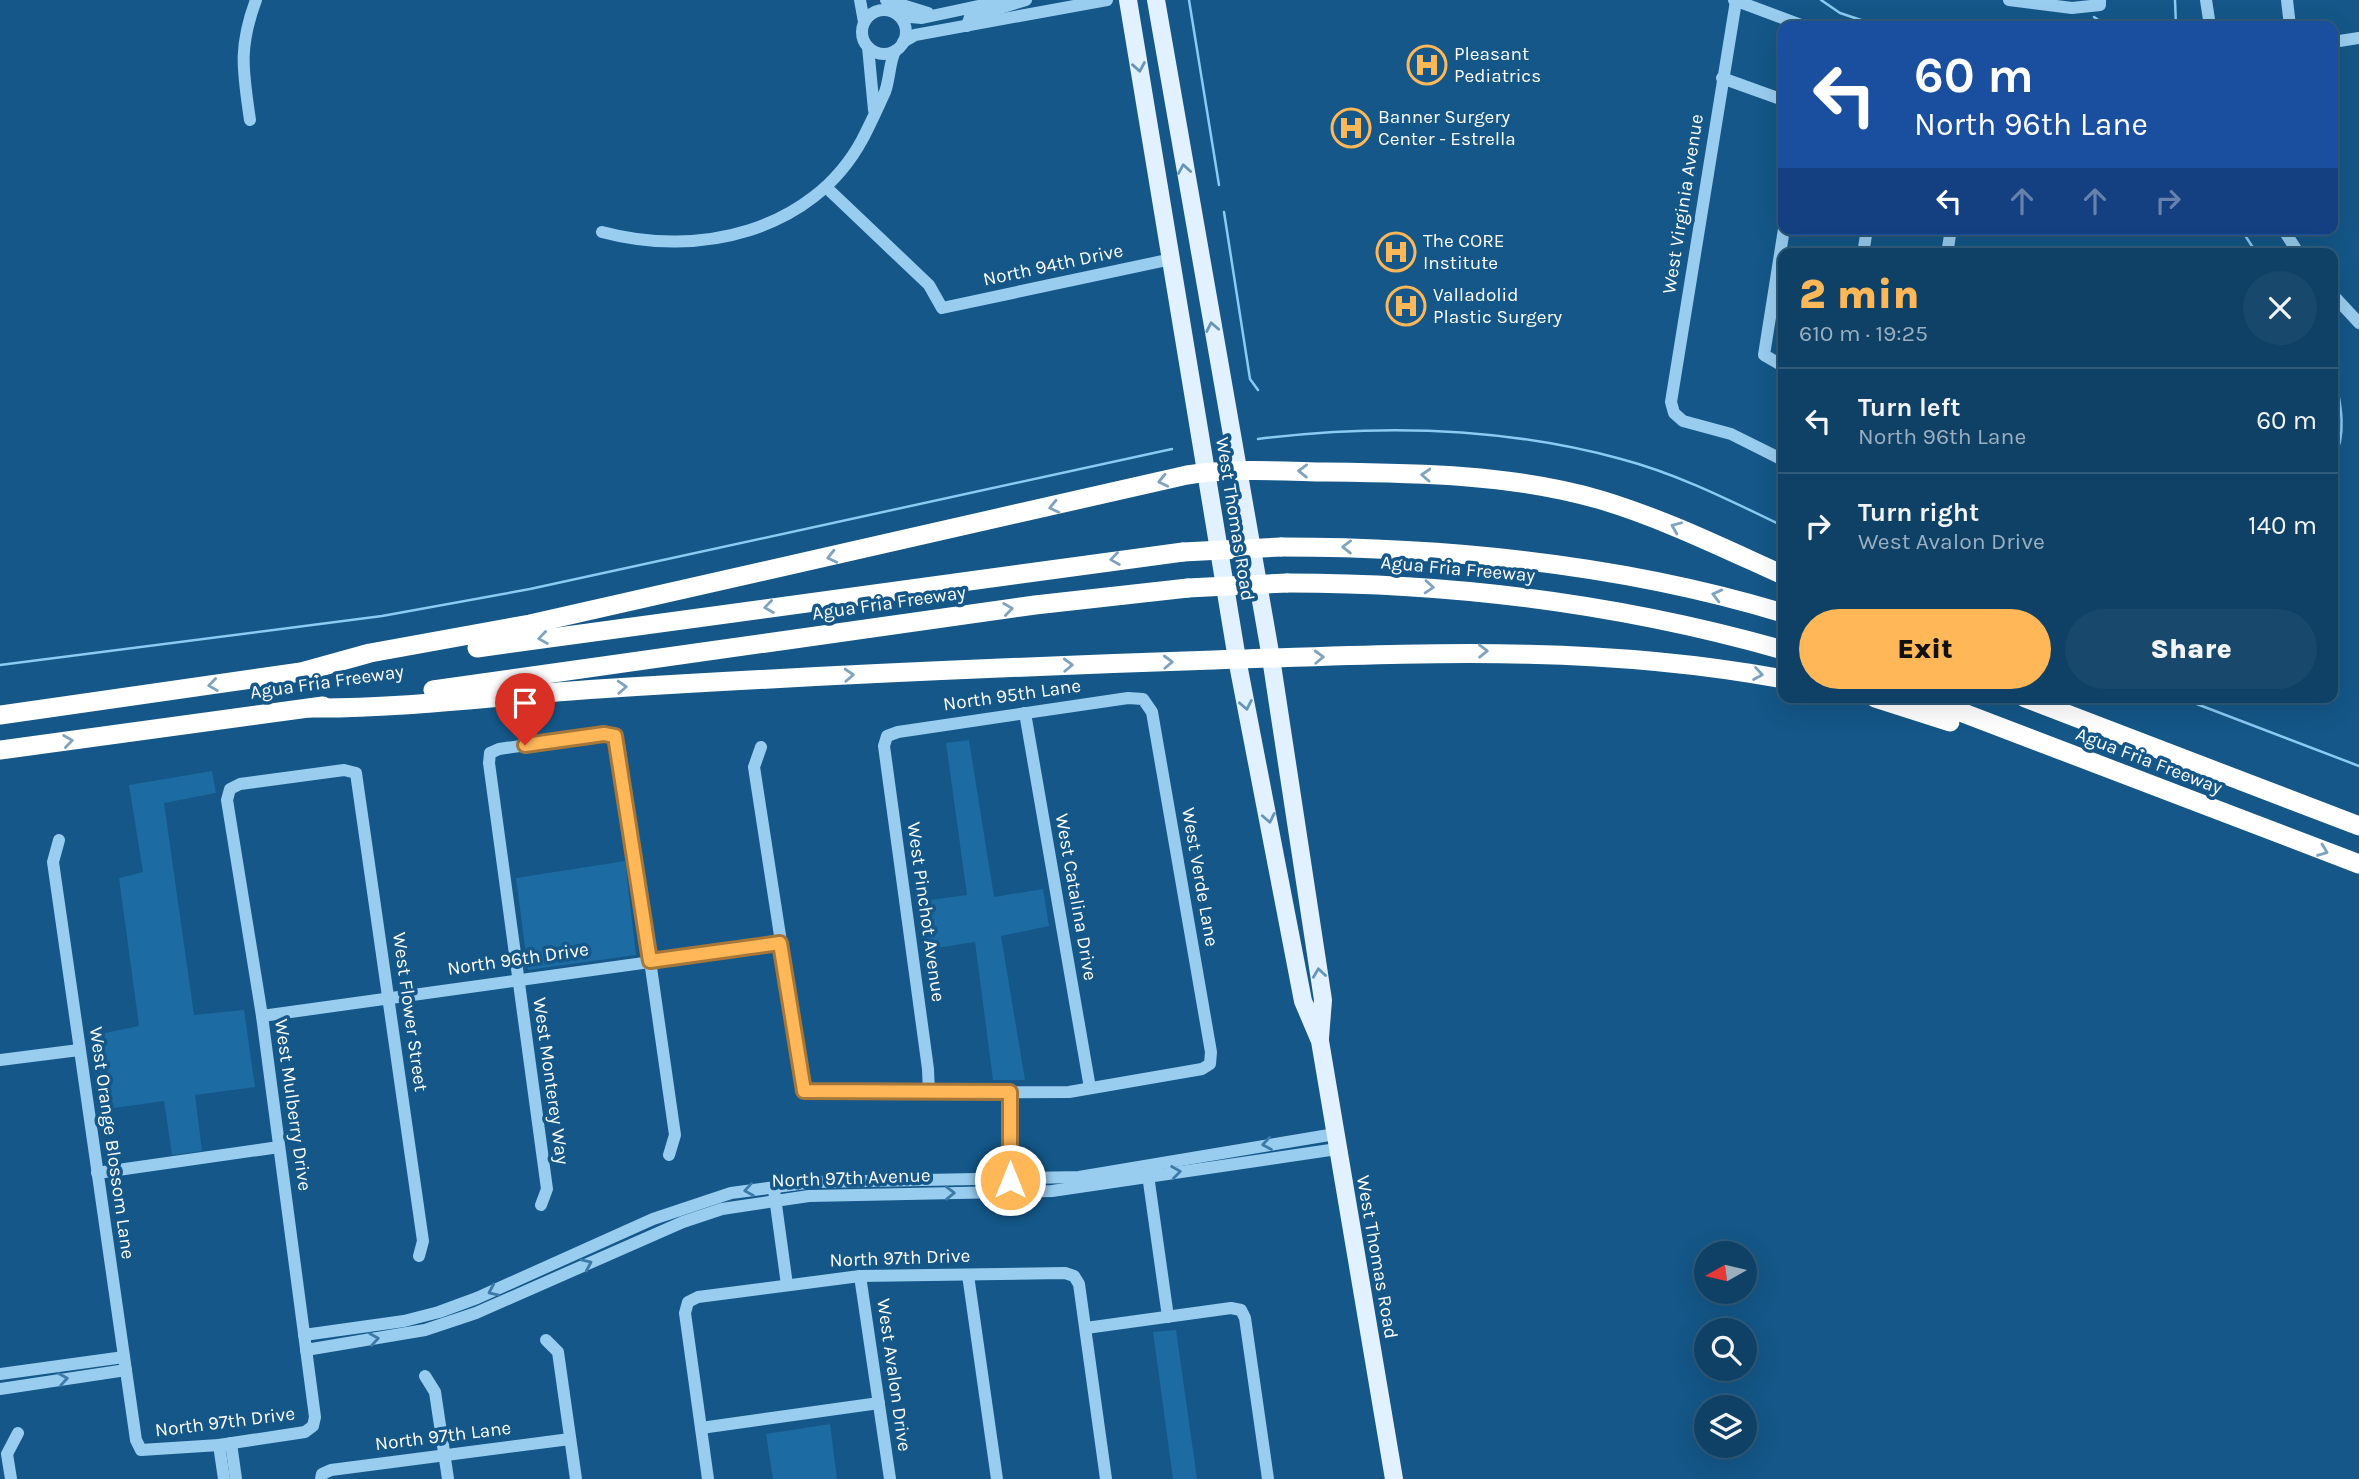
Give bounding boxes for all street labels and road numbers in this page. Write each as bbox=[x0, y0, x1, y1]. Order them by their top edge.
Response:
street label: West Virginia Avenue bbox=[1658, 113, 1708, 295]
street label: North 94th Drive bbox=[981, 239, 1125, 291]
street label: West Thomas Road bbox=[1211, 435, 1259, 603]
street label: Agua Fria Freeway bbox=[1380, 551, 1536, 587]
street label: Agua Fria Freeway bbox=[811, 581, 967, 625]
street label: Agua Fria Freeway bbox=[249, 660, 405, 704]
street label: North 95th Lane bbox=[942, 674, 1082, 716]
street label: Agua Fria Freeway bbox=[2073, 723, 2225, 799]
street label: West Verde Lane bbox=[1177, 806, 1223, 948]
street label: West Catalina Drive bbox=[1050, 812, 1102, 982]
street label: West Pinchot Avenue bbox=[902, 821, 950, 1003]
street label: West Flower Street bbox=[388, 931, 432, 1093]
street label: North 96th Drive bbox=[446, 938, 590, 980]
street label: West Monterey Way bbox=[528, 996, 574, 1166]
street label: West Mulberry Drive bbox=[270, 1018, 316, 1192]
street label: West Orange Blossom Lane bbox=[85, 1025, 139, 1261]
street label: North 97th Avenue bbox=[771, 1164, 931, 1192]
street label: West Thomas Road bbox=[1352, 1174, 1402, 1340]
street label: North 97th Drive bbox=[829, 1245, 971, 1271]
street label: West Avalon Drive bbox=[872, 1297, 916, 1453]
street label: North 97th Drive bbox=[154, 1403, 296, 1441]
street label: North 97th Lane bbox=[374, 1417, 512, 1455]

